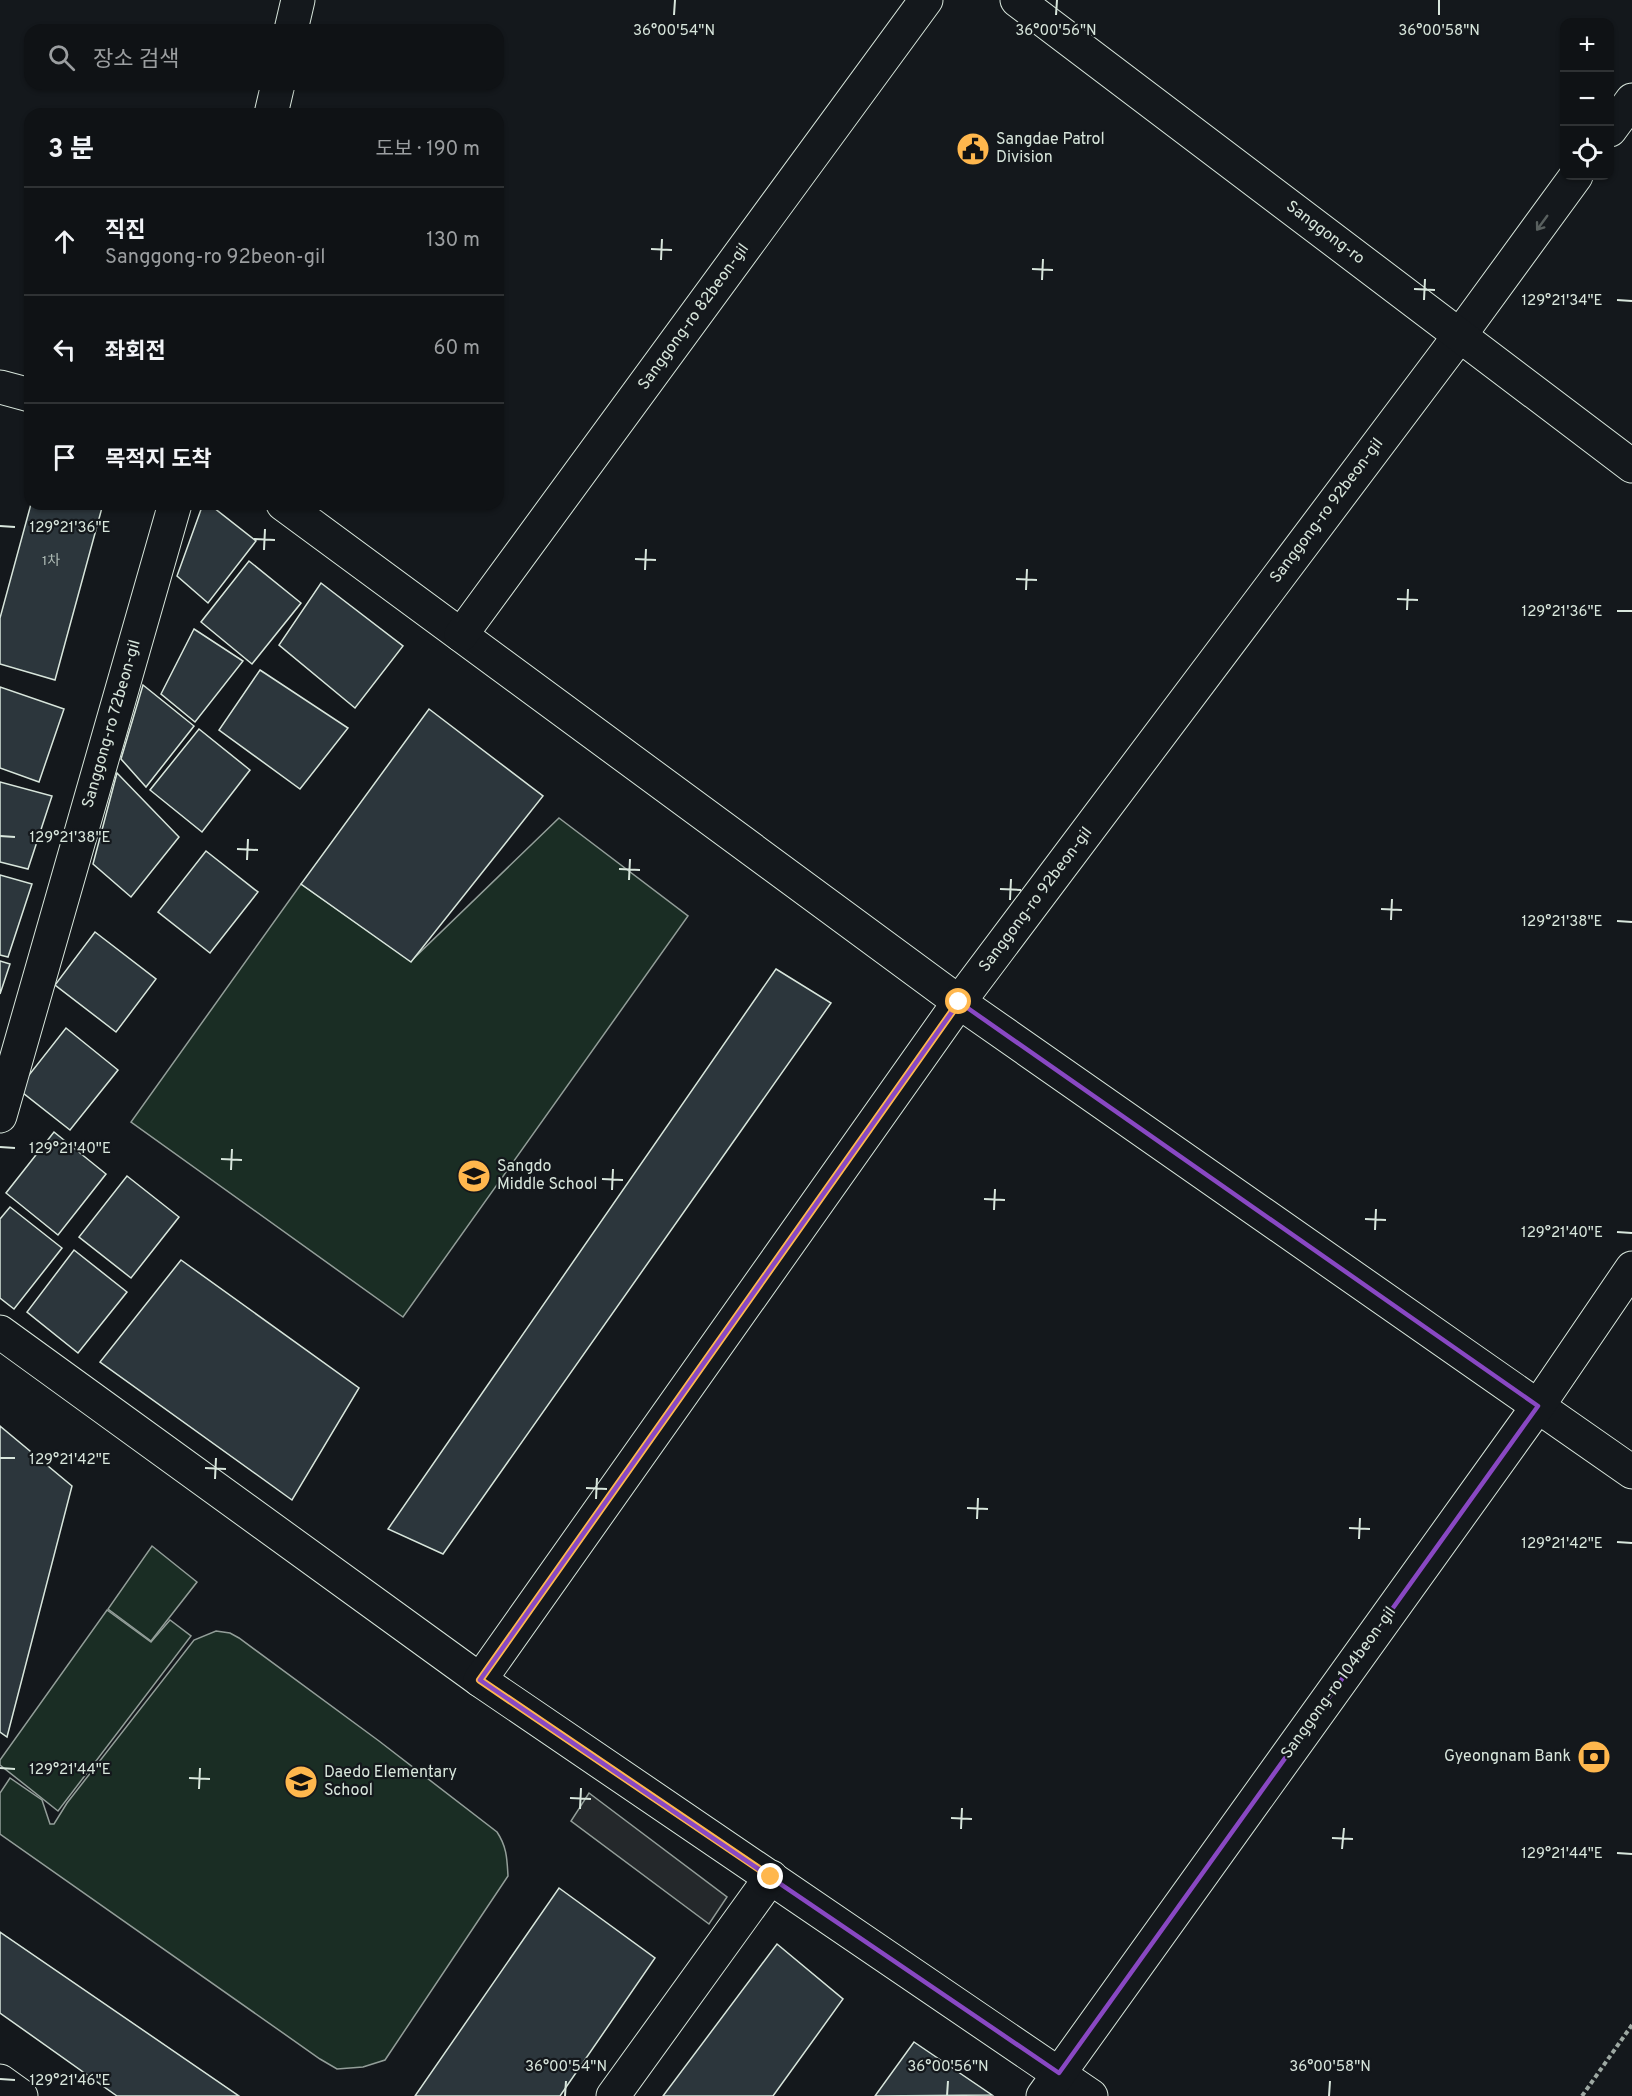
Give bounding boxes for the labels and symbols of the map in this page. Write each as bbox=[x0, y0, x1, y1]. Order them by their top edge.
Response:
text: 36°00'54"N bbox=[633, 22, 715, 41]
text: 36°00'56"N bbox=[1015, 22, 1097, 41]
text: 36°00'58"N bbox=[1398, 22, 1480, 41]
place label: Sangdae Patrol Division bbox=[996, 130, 1105, 168]
public building icon: Sangdae Patrol Division bbox=[955, 131, 991, 167]
street label: Sanggong-ro bbox=[1282, 197, 1368, 269]
one-way arrow bbox=[1536, 214, 1548, 230]
street label: Sanggong-ro 82beon-gil bbox=[634, 240, 754, 394]
text: 129°21'34"E bbox=[1521, 292, 1603, 311]
street label: Sanggong-ro 92beon-gil bbox=[1266, 435, 1388, 587]
text: 129°21'36"E bbox=[30, 519, 110, 538]
house number: 1차 bbox=[42, 553, 60, 570]
text: 129°21'36"E bbox=[1522, 603, 1602, 622]
street label: Sanggong-ro 72beon-gil bbox=[78, 637, 146, 811]
street label: Sanggong-ro 92beon-gil bbox=[975, 824, 1097, 976]
text: 129°21'38"E bbox=[29, 829, 111, 848]
text: 129°21'38"E bbox=[1521, 913, 1603, 932]
route start bbox=[945, 988, 971, 1014]
text: 129°21'40"E bbox=[29, 1140, 111, 1159]
place label: Sangdo Middle School bbox=[497, 1157, 597, 1195]
school or university icon: Sangdo Middle School bbox=[456, 1158, 492, 1194]
text: 129°21'40"E bbox=[1521, 1224, 1603, 1243]
text: 129°21'42"E bbox=[29, 1451, 111, 1470]
text: 129°21'42"E bbox=[1521, 1535, 1603, 1554]
street label: Sanggong-ro 104beon-gil bbox=[1277, 1603, 1401, 1763]
bank icon: Gyeongnam Bank bbox=[1576, 1739, 1612, 1775]
place label: Gyeongnam Bank bbox=[1444, 1747, 1571, 1767]
text: 129°21'44"E bbox=[29, 1761, 111, 1780]
place label: Daedo Elementary School bbox=[324, 1763, 457, 1801]
school or university icon: Daedo Elementary School bbox=[283, 1764, 319, 1800]
text: 129°21'44"E bbox=[1521, 1845, 1603, 1864]
route end bbox=[757, 1863, 783, 1889]
text: 36°00'54"N bbox=[525, 2058, 607, 2077]
text: 36°00'56"N bbox=[907, 2058, 989, 2077]
text: 36°00'58"N bbox=[1289, 2058, 1371, 2077]
text: 129°21'46"E bbox=[29, 2072, 111, 2091]

